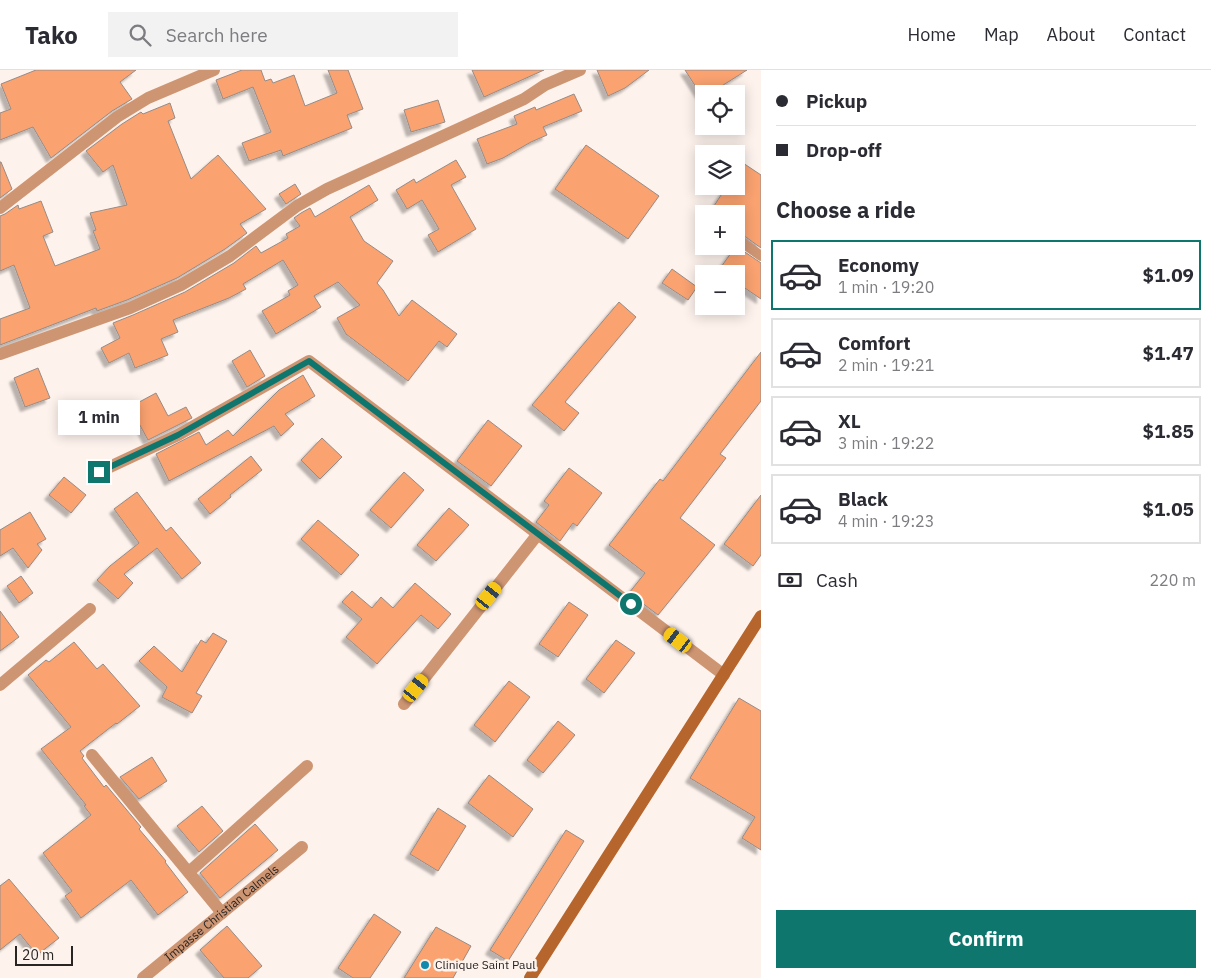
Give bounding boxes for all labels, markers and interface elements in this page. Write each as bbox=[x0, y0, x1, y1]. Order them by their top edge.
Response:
search box bbox=[108, 12, 458, 57]
text: Tako bbox=[25, 19, 78, 51]
icon: search bbox=[126, 21, 154, 49]
text: Search here bbox=[166, 23, 268, 47]
text: Home bbox=[908, 23, 956, 46]
text: Map bbox=[984, 23, 1019, 46]
text: About bbox=[1047, 23, 1095, 46]
text: Contact bbox=[1123, 23, 1186, 46]
map controls bbox=[695, 85, 745, 315]
button: locate bbox=[695, 85, 745, 135]
text: Pickup bbox=[806, 89, 867, 113]
text: Drop-off bbox=[806, 138, 882, 162]
button: layers bbox=[695, 145, 745, 195]
text: Choose a ride bbox=[776, 195, 916, 224]
button: + bbox=[695, 205, 745, 255]
icon: car bbox=[778, 253, 823, 298]
text: Economy bbox=[838, 253, 919, 277]
text: $1.09 bbox=[1142, 263, 1194, 287]
button: − bbox=[695, 265, 745, 315]
text: 1 min · 19:20 bbox=[838, 277, 934, 297]
icon: car bbox=[778, 331, 823, 376]
text: Comfort bbox=[838, 331, 911, 355]
text: $1.47 bbox=[1142, 341, 1194, 365]
text: 2 min · 19:21 bbox=[838, 355, 934, 375]
callout: 1 min bbox=[58, 400, 140, 434]
text: 1 min bbox=[78, 407, 120, 427]
icon: car bbox=[778, 409, 823, 454]
text: XL bbox=[838, 409, 861, 433]
text: $1.85 bbox=[1142, 419, 1194, 443]
text: 3 min · 19:22 bbox=[838, 433, 934, 453]
route end bbox=[88, 461, 110, 483]
icon: car bbox=[778, 487, 823, 532]
text: Black bbox=[838, 487, 888, 511]
text: $1.05 bbox=[1142, 497, 1194, 521]
text: 4 min · 19:23 bbox=[838, 511, 934, 531]
icon: cash bbox=[776, 566, 804, 594]
text: Cash bbox=[816, 568, 858, 592]
text: 220 m bbox=[1149, 570, 1196, 590]
car bbox=[473, 580, 504, 612]
route start bbox=[620, 593, 642, 615]
car bbox=[661, 625, 694, 655]
car bbox=[400, 672, 431, 704]
street label: Impasse Christian Calmels bbox=[161, 861, 282, 964]
button: Confirm bbox=[776, 910, 1196, 968]
scale bar bbox=[15, 943, 72, 966]
text: 20 m bbox=[22, 946, 54, 964]
place label: Clinique Saint Paul bbox=[435, 957, 536, 972]
marker: Clinique Saint Paul bbox=[419, 959, 431, 971]

